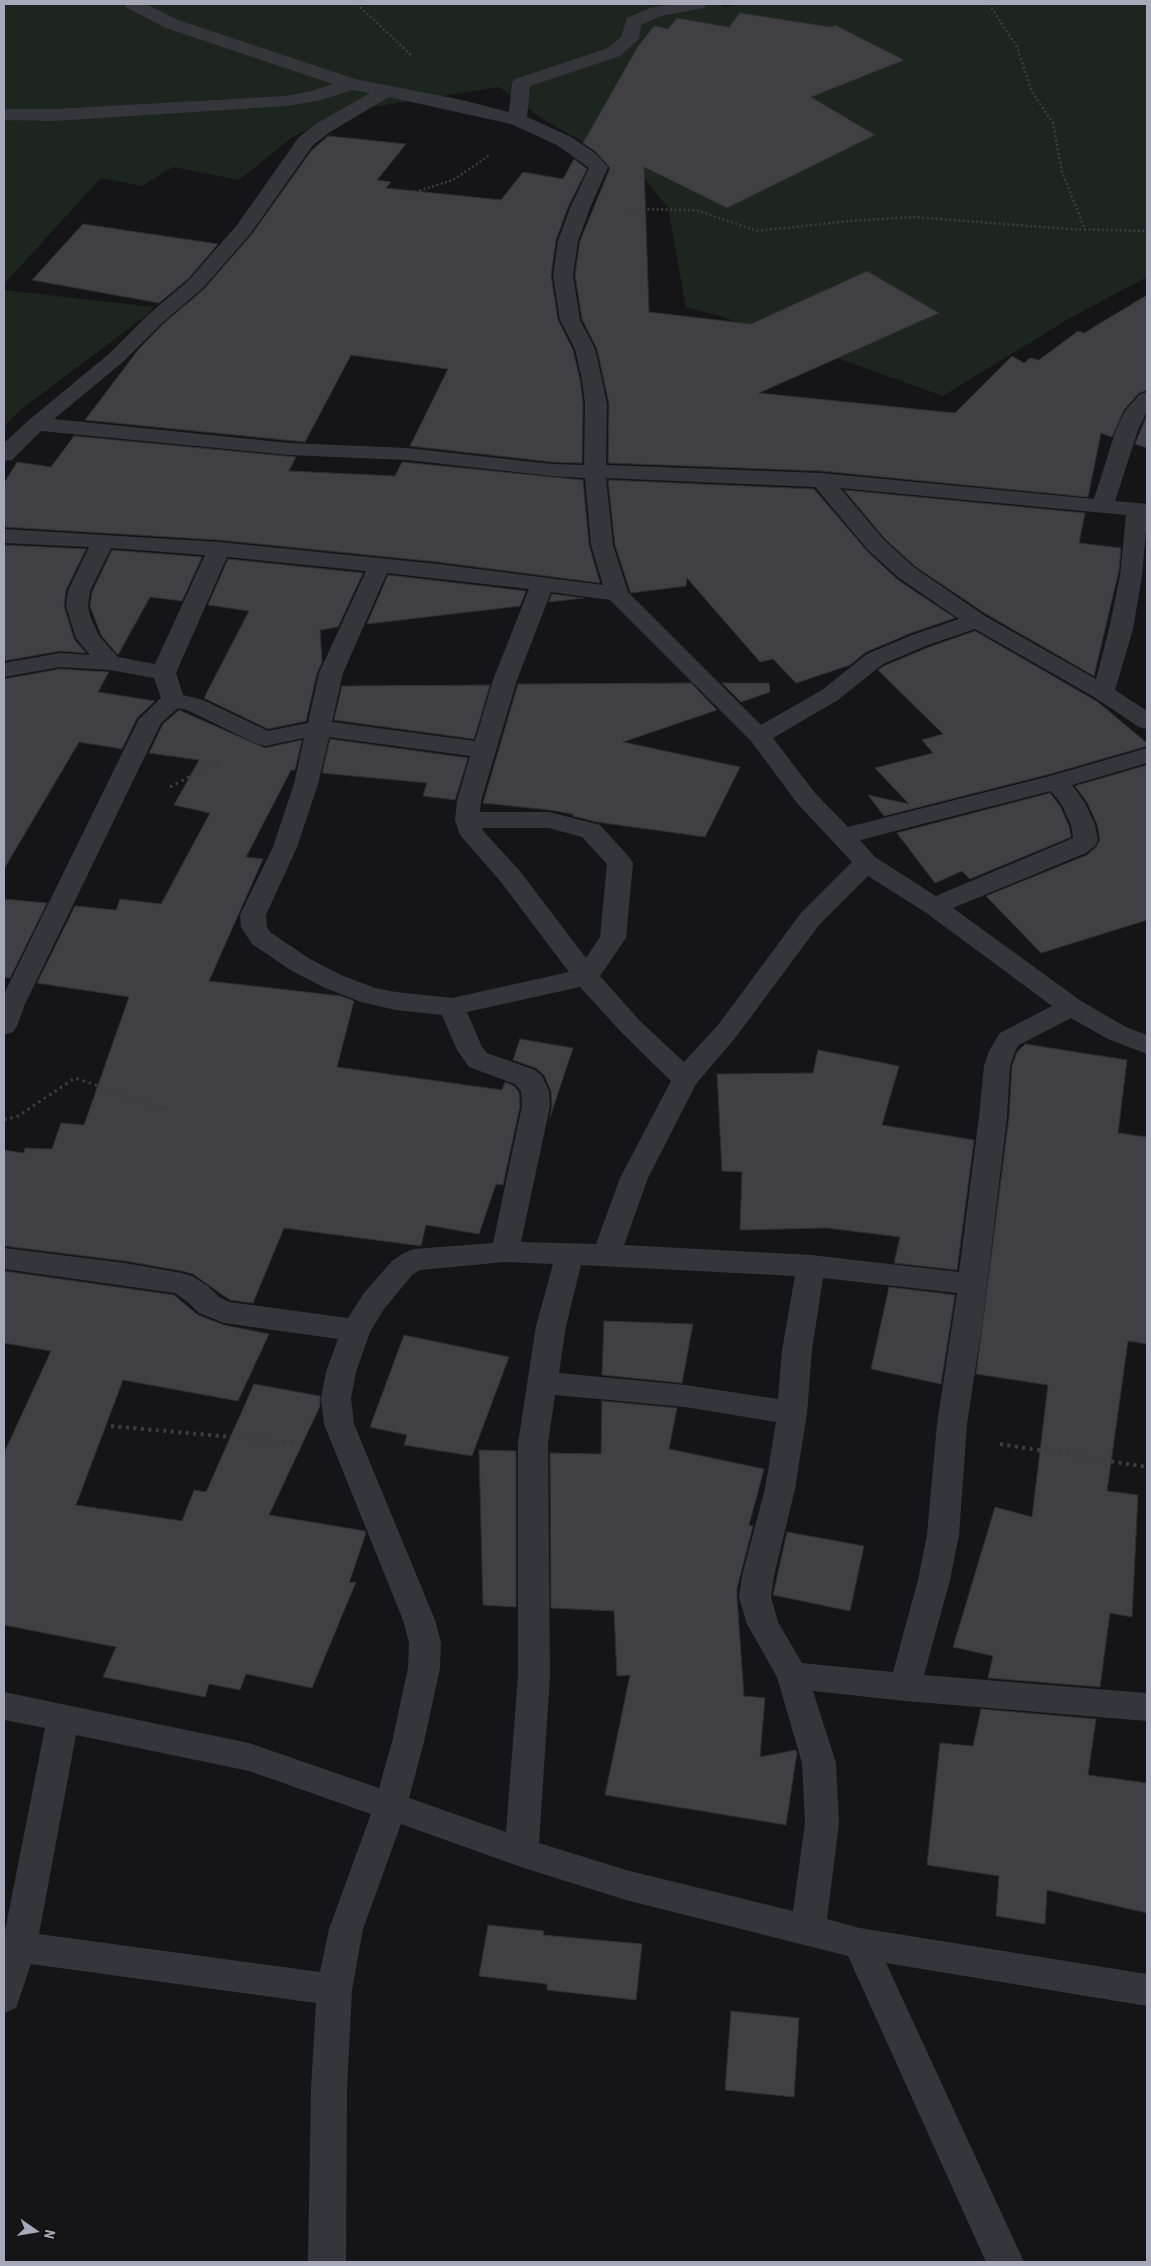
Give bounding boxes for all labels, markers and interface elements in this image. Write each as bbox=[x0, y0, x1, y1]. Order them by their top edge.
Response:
north arrow bbox=[10, 2206, 60, 2256]
text: N bbox=[41, 2228, 58, 2240]

